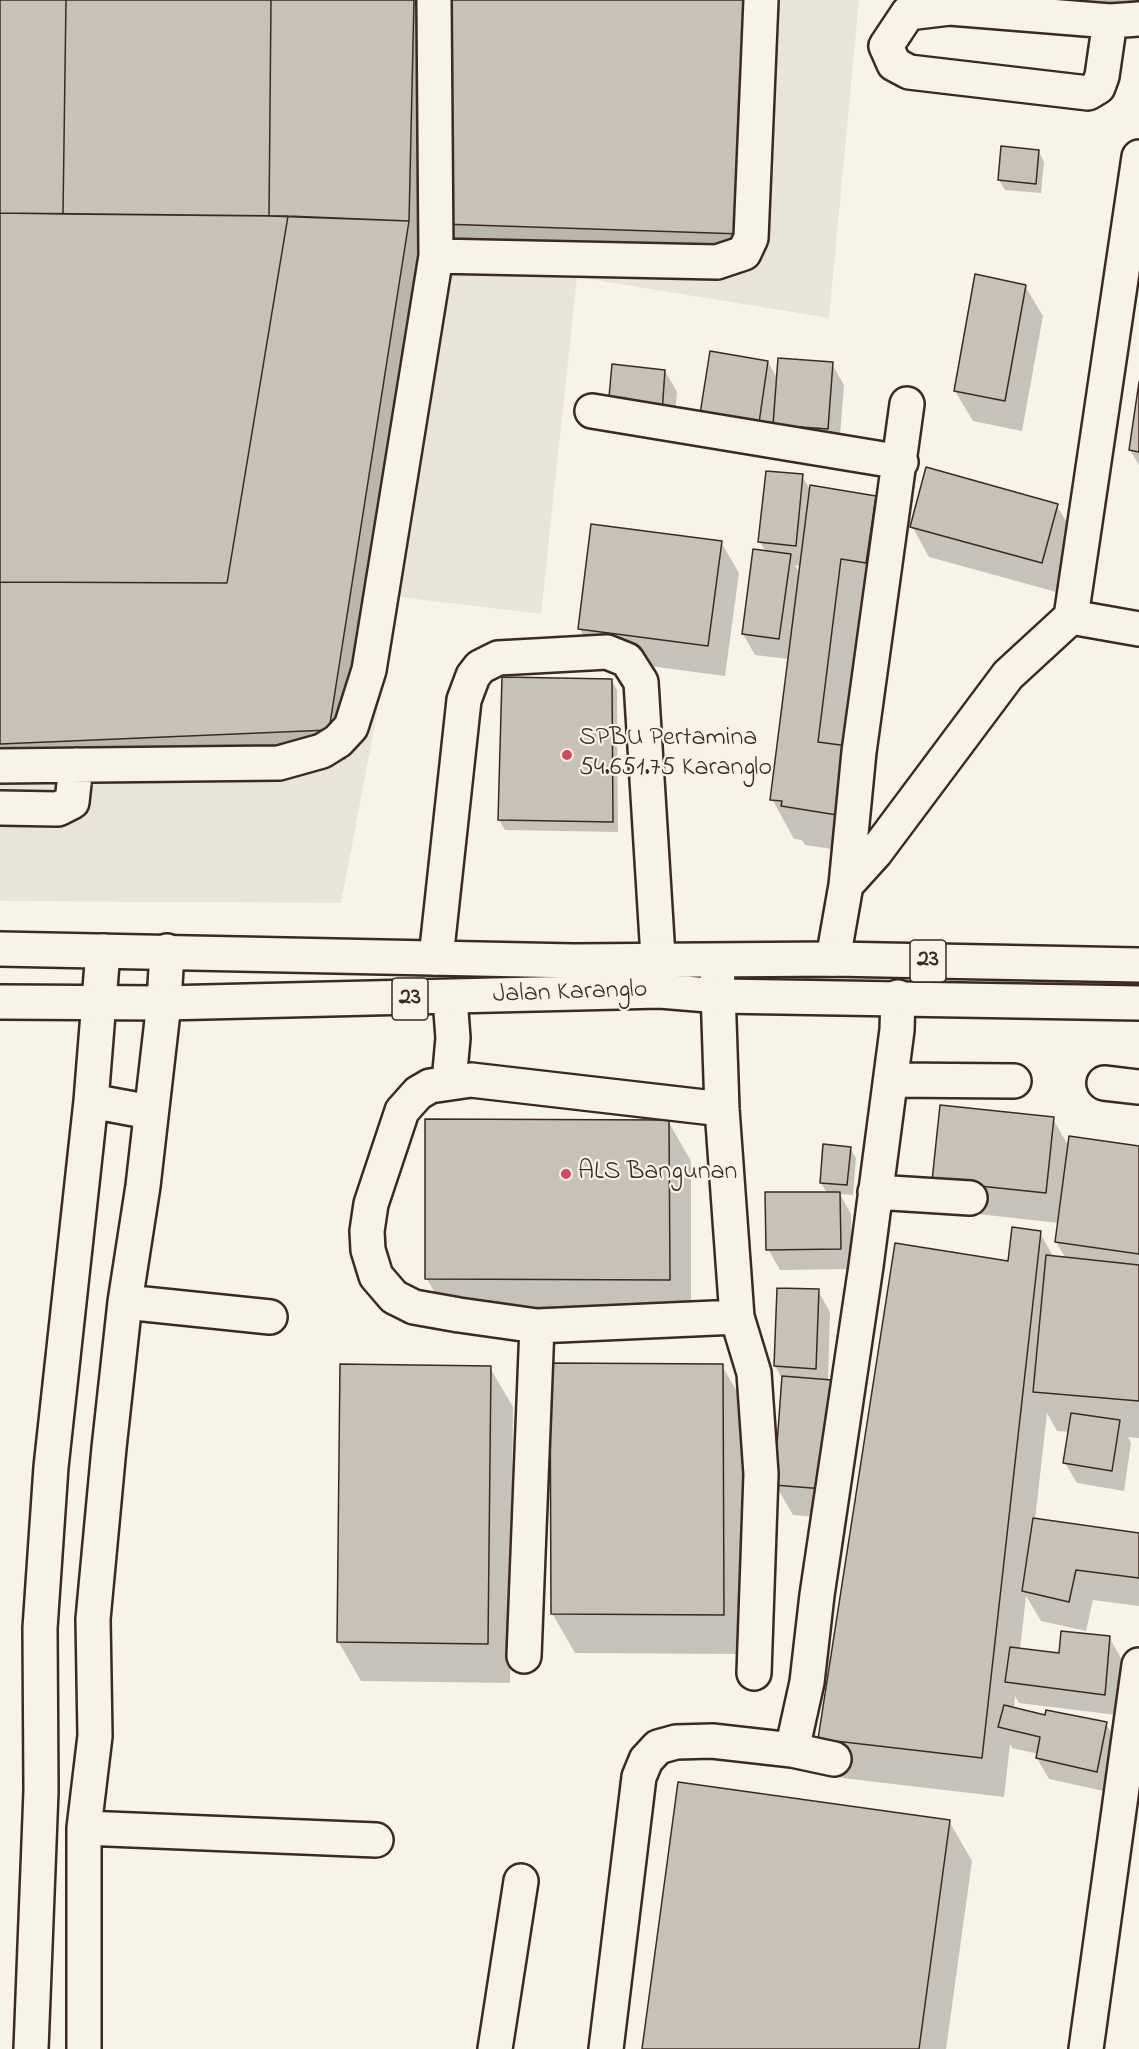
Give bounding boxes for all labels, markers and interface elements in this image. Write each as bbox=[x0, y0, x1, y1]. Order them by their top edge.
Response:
place label: SPBU Pertamina 54.651.75 Karanglo bbox=[579, 724, 772, 786]
marker: SPBU Pertamina 54.651.75 Karanglo bbox=[560, 748, 574, 762]
road number: 23 bbox=[910, 940, 946, 982]
street label: Jalan Karanglo bbox=[492, 976, 648, 1012]
road number: 23 bbox=[392, 978, 428, 1020]
place label: ALS Bangunan bbox=[578, 1158, 737, 1190]
marker: ALS Bangunan bbox=[559, 1167, 573, 1181]

